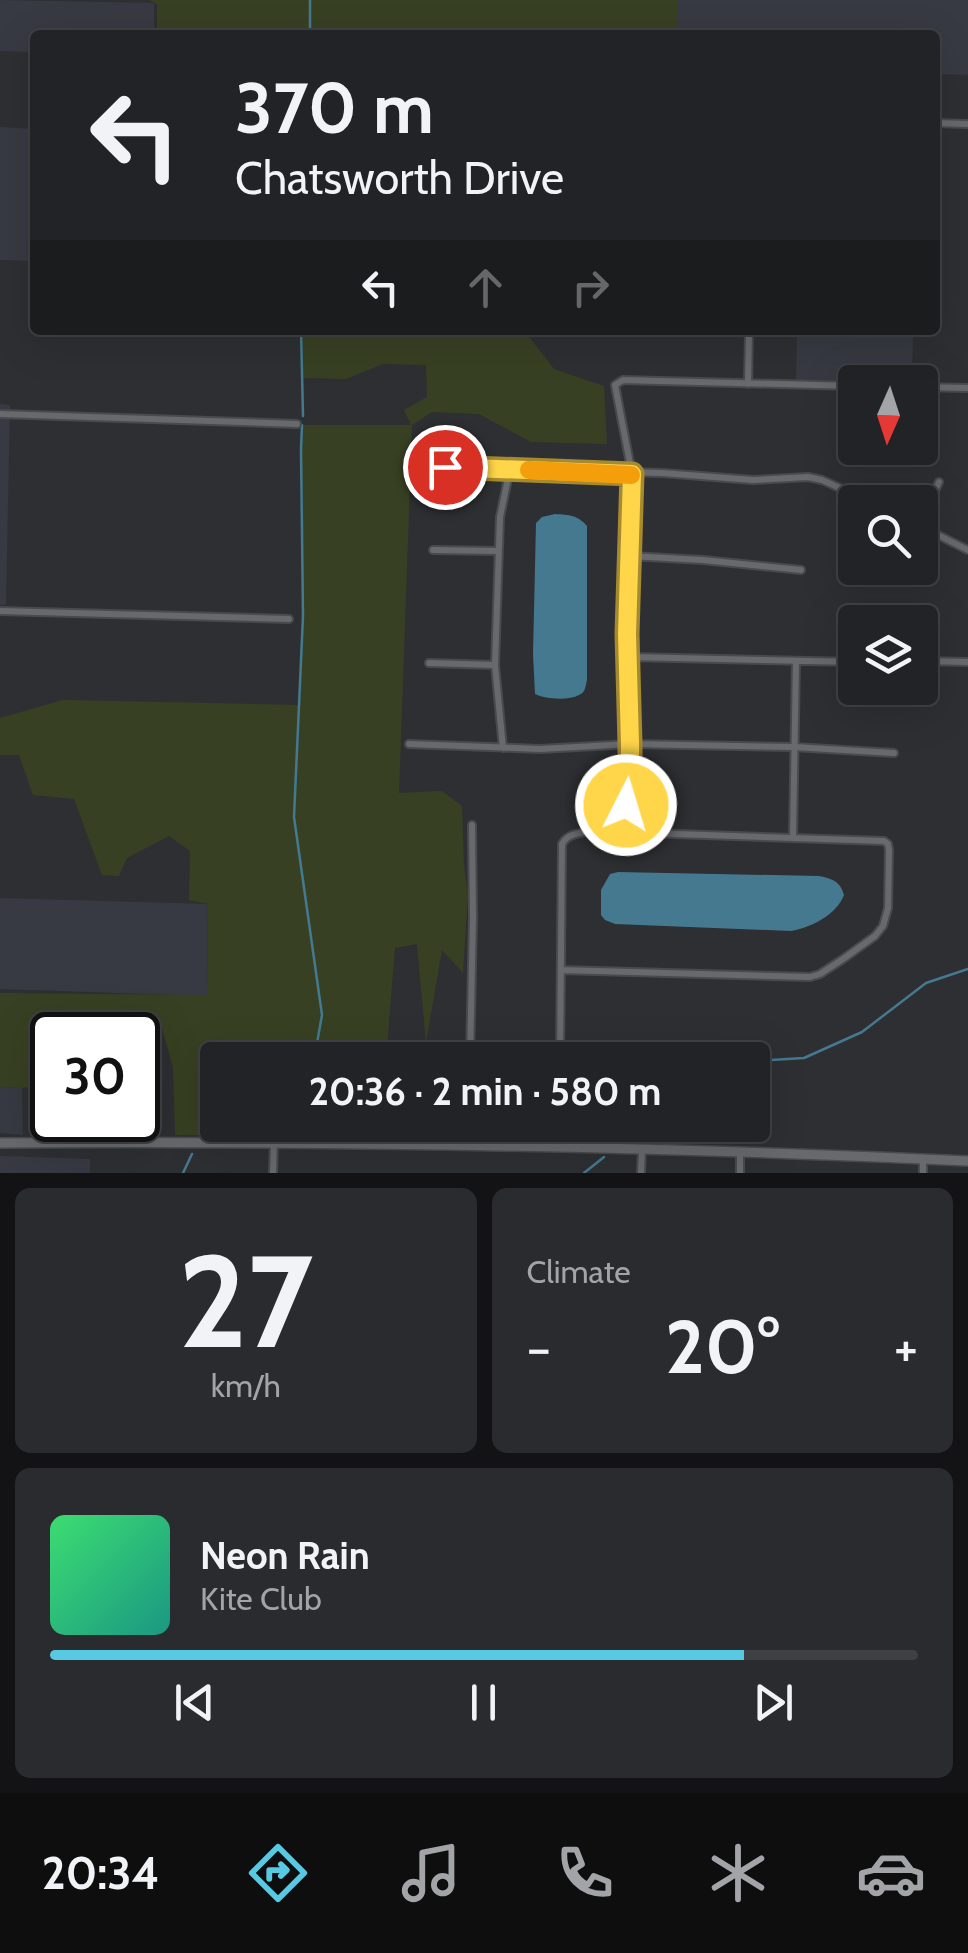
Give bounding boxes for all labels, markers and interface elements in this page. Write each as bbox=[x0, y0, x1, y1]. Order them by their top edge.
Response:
text: 370 m bbox=[235, 65, 434, 151]
icon: left bbox=[70, 70, 200, 200]
text: Chatsworth Drive bbox=[235, 151, 564, 205]
icon: left bbox=[353, 260, 408, 315]
icon: ahead bbox=[458, 260, 513, 315]
icon: right bbox=[563, 260, 618, 315]
north arrow bbox=[838, 365, 938, 465]
map controls bbox=[838, 365, 938, 705]
pin bbox=[403, 425, 488, 510]
icon: arrive bbox=[418, 440, 473, 495]
button: search bbox=[838, 485, 938, 585]
button: layers bbox=[838, 605, 938, 705]
position arrow bbox=[574, 753, 678, 857]
speed limit sign: 30 bbox=[30, 1012, 160, 1142]
text: 20:36 · 2 min · 580 m bbox=[309, 1068, 661, 1115]
text: 27 bbox=[178, 1222, 313, 1380]
text: Climate bbox=[527, 1252, 631, 1291]
text: 20° bbox=[665, 1301, 779, 1392]
text: − bbox=[527, 1314, 551, 1381]
text: + bbox=[894, 1314, 918, 1381]
text: km/h bbox=[211, 1366, 281, 1405]
text: Neon Rain bbox=[200, 1532, 370, 1579]
text: Kite Club bbox=[200, 1579, 322, 1618]
icon: previous bbox=[167, 1675, 222, 1730]
icon: pause bbox=[456, 1675, 511, 1730]
icon: next bbox=[746, 1675, 801, 1730]
icon: directions bbox=[243, 1838, 313, 1908]
icon: music bbox=[396, 1838, 466, 1908]
icon: phone bbox=[550, 1838, 620, 1908]
icon: climate bbox=[703, 1838, 773, 1908]
icon: car bbox=[856, 1838, 926, 1908]
text: 20:34 bbox=[42, 1846, 159, 1900]

